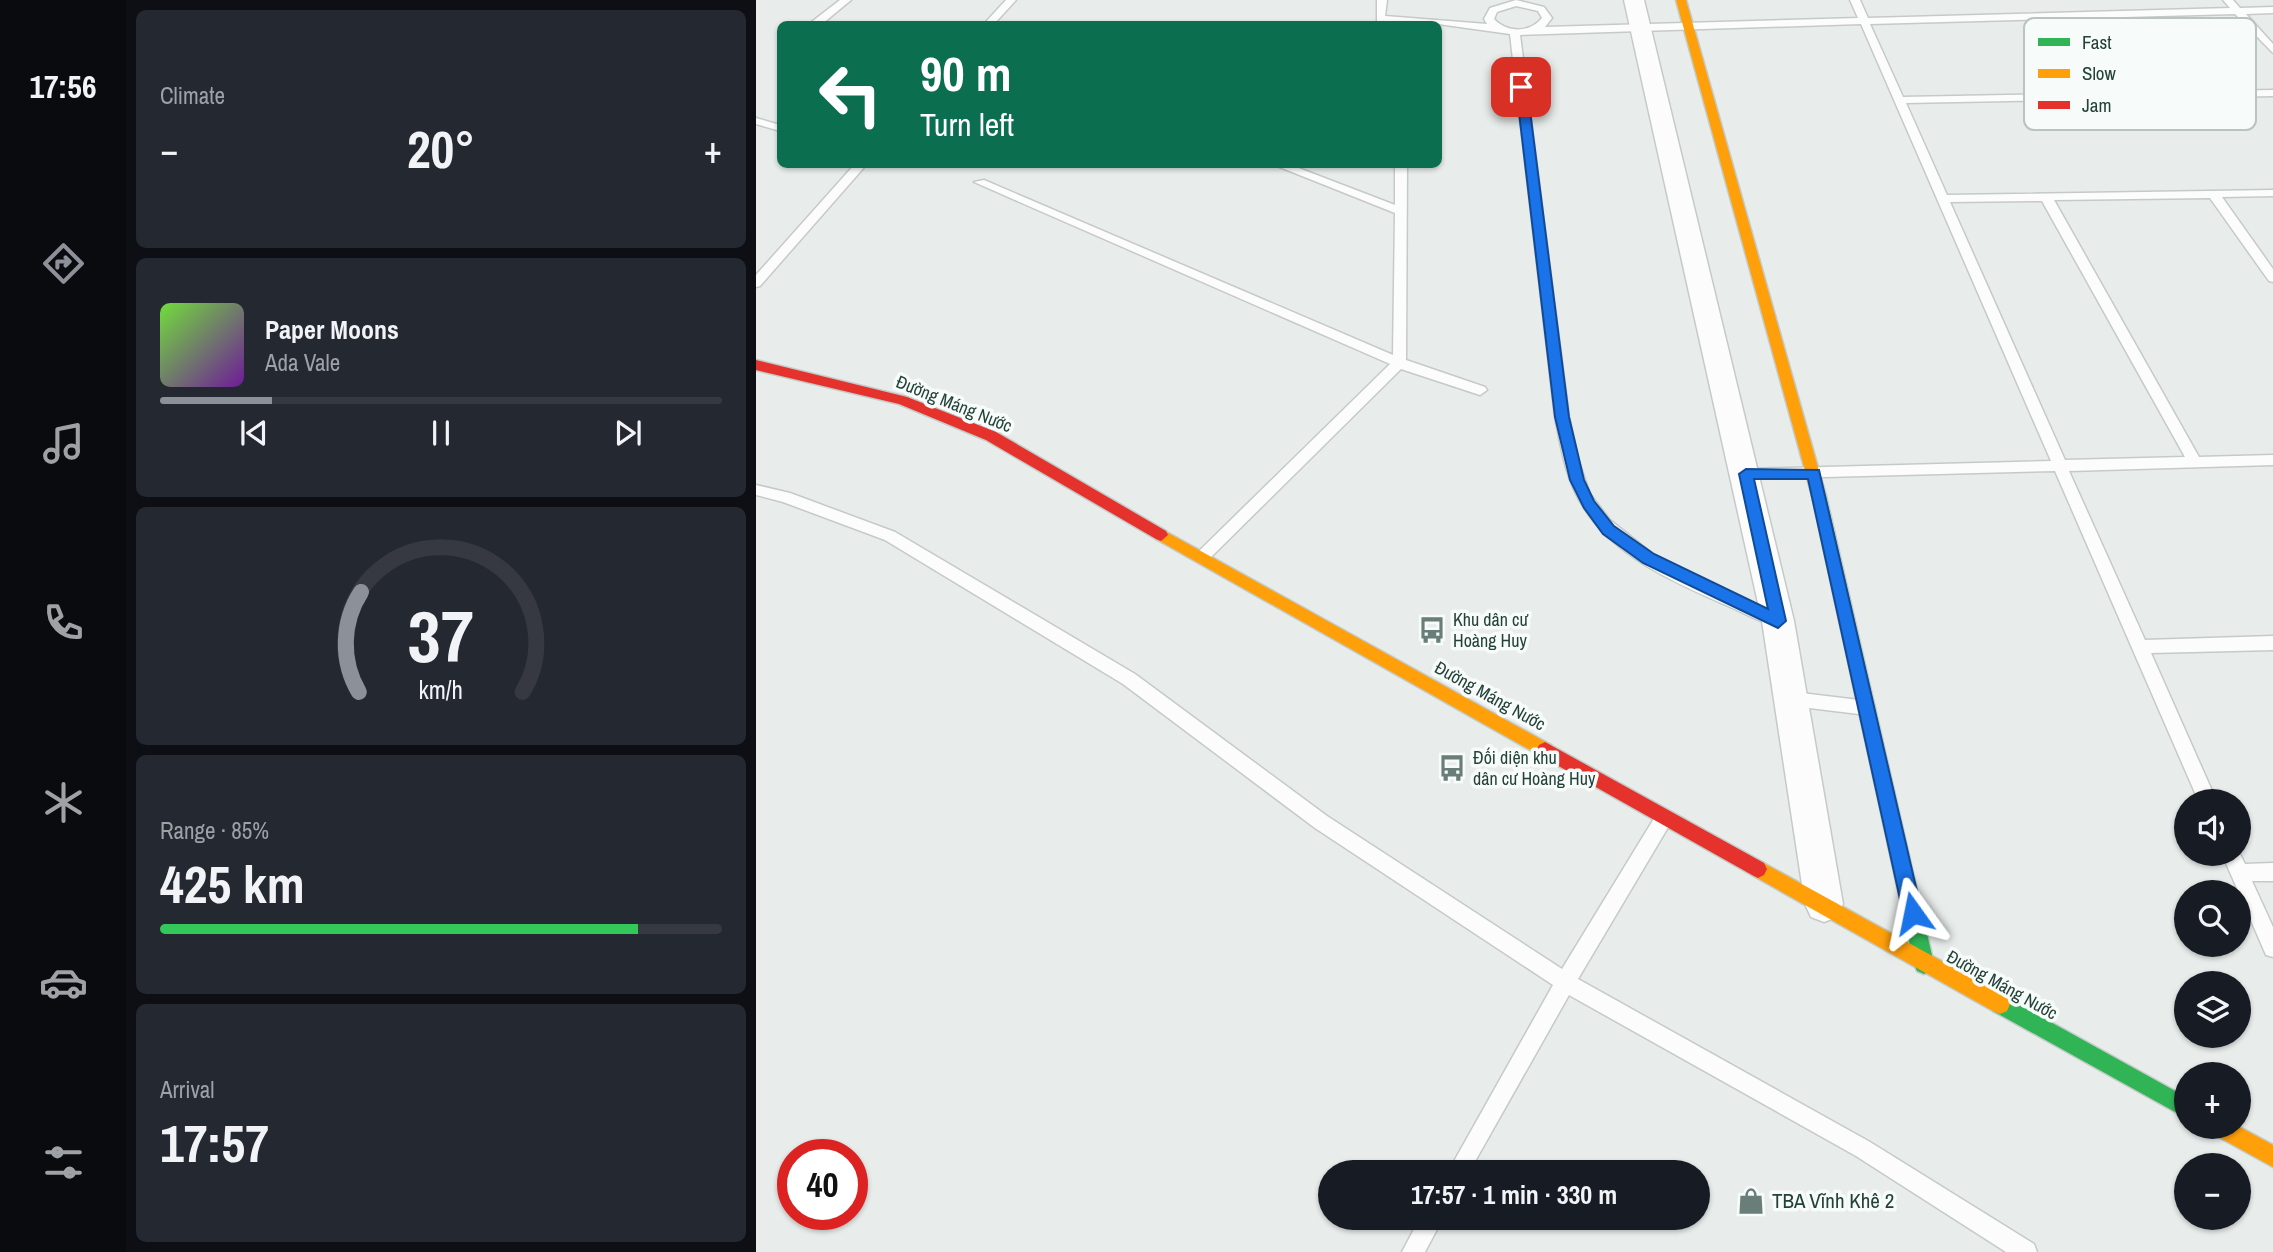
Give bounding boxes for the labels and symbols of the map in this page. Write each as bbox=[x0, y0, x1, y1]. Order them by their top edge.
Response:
legend bbox=[2024, 18, 2256, 130]
text: Fast bbox=[2082, 29, 2112, 55]
pin bbox=[1491, 57, 1551, 117]
text: Slow bbox=[2082, 60, 2117, 86]
text: Jam bbox=[2082, 92, 2111, 118]
street label: Đường Máng Nước bbox=[892, 369, 1016, 438]
place label: Khu dân cư Hoàng Huy bbox=[1453, 607, 1528, 653]
bus stop icon: Khu dân cư Hoàng Huy bbox=[1417, 615, 1447, 645]
street label: Đường Máng Nước bbox=[1430, 655, 1550, 736]
place label: Đối diện khu dân cư Hoàng Huy bbox=[1473, 745, 1596, 791]
bus stop icon: Đối diện khu dân cư Hoàng Huy bbox=[1437, 753, 1467, 783]
position arrow bbox=[1876, 876, 1950, 950]
street label: Đường Máng Nước bbox=[1942, 944, 2062, 1025]
speed limit sign: 40 bbox=[777, 1139, 868, 1230]
shop icon: TBA Vĩnh Khê 2 bbox=[1736, 1186, 1766, 1216]
place label: TBA Vĩnh Khê 2 bbox=[1772, 1186, 1894, 1215]

